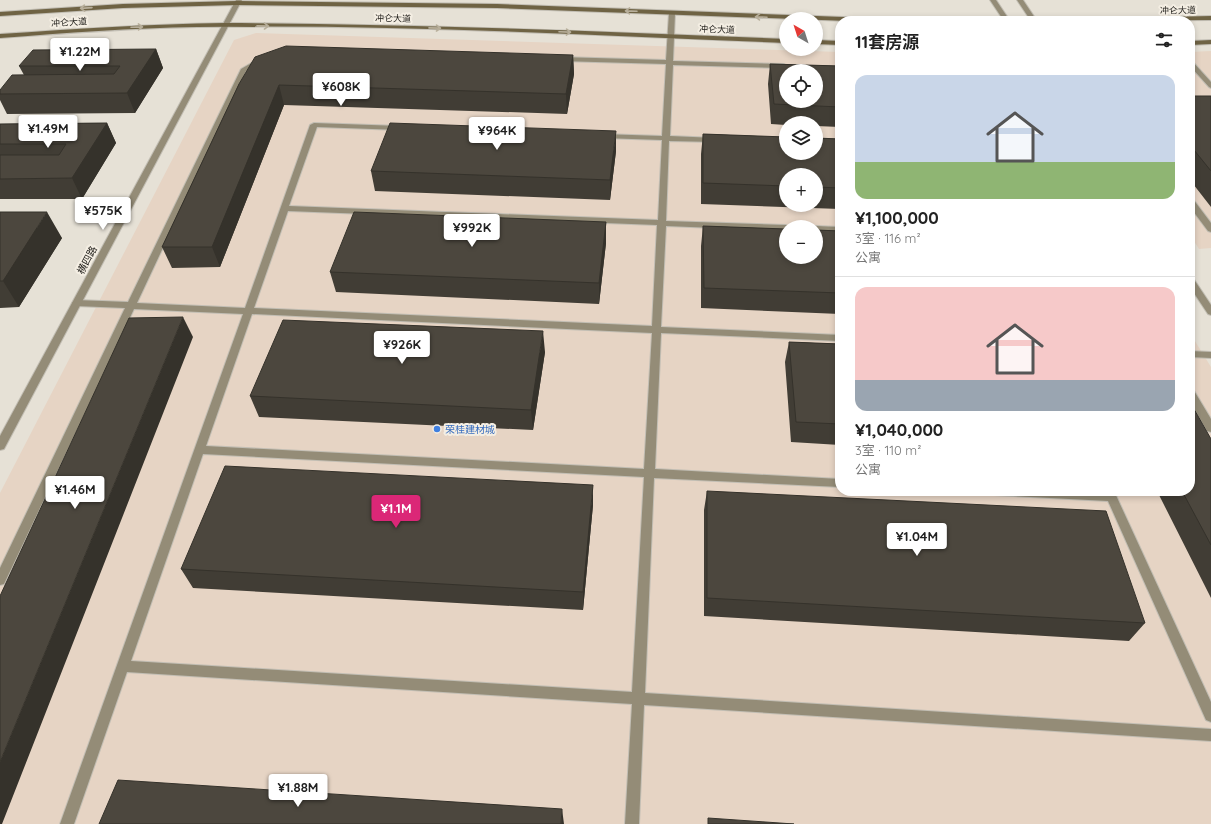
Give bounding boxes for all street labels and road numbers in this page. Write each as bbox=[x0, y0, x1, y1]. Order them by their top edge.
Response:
street label: 冲仑大道 bbox=[1160, 4, 1196, 16]
street label: 冲仑大道 bbox=[375, 12, 411, 24]
street label: 冲仑大道 bbox=[51, 15, 87, 29]
street label: 冲仑大道 bbox=[699, 23, 735, 35]
street label: 横四路 bbox=[74, 244, 100, 276]

